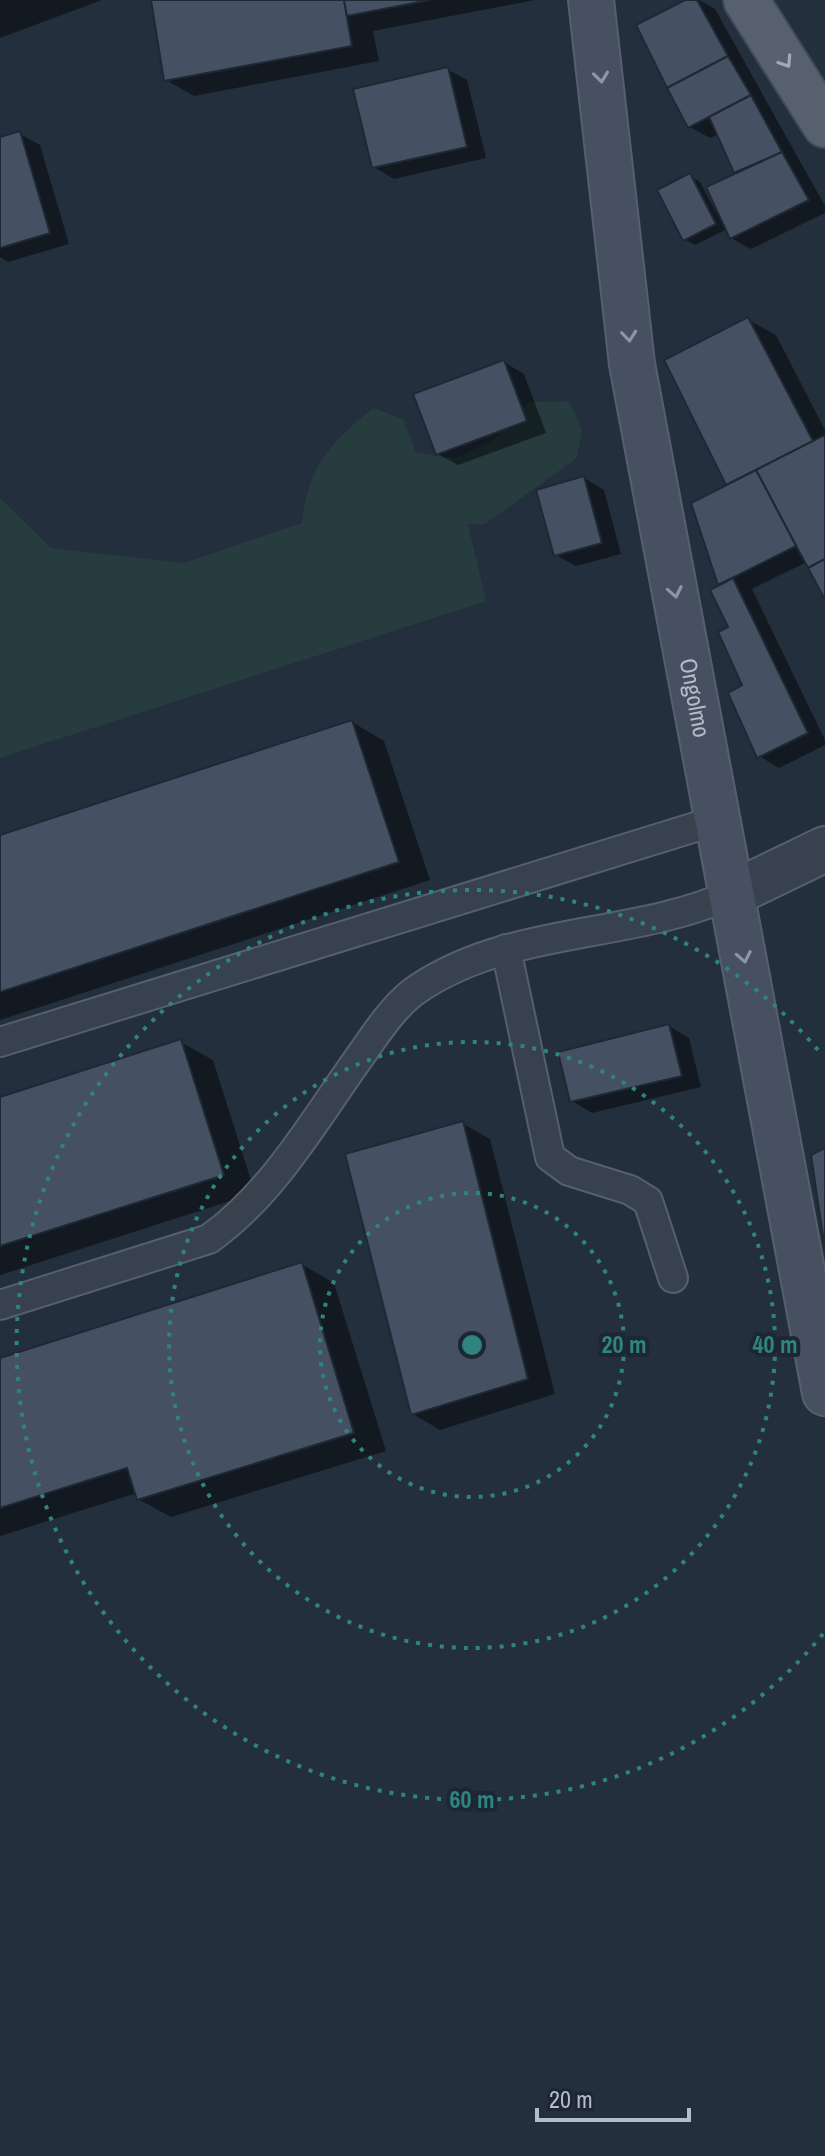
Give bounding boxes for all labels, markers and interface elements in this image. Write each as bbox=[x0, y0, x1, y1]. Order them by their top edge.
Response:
one-way arrow bbox=[777, 53, 792, 68]
one-way arrow bbox=[592, 70, 609, 84]
one-way arrow bbox=[621, 330, 638, 343]
one-way arrow bbox=[665, 585, 682, 599]
street label: Ongolmo bbox=[673, 655, 719, 740]
one-way arrow bbox=[735, 950, 752, 964]
text: 20 m bbox=[602, 1328, 646, 1360]
text: 40 m bbox=[753, 1328, 797, 1360]
centre of rings bbox=[458, 1331, 486, 1359]
text: 60 m bbox=[450, 1783, 494, 1815]
scale bar bbox=[537, 2072, 689, 2122]
text: 20 m bbox=[549, 2083, 593, 2115]

